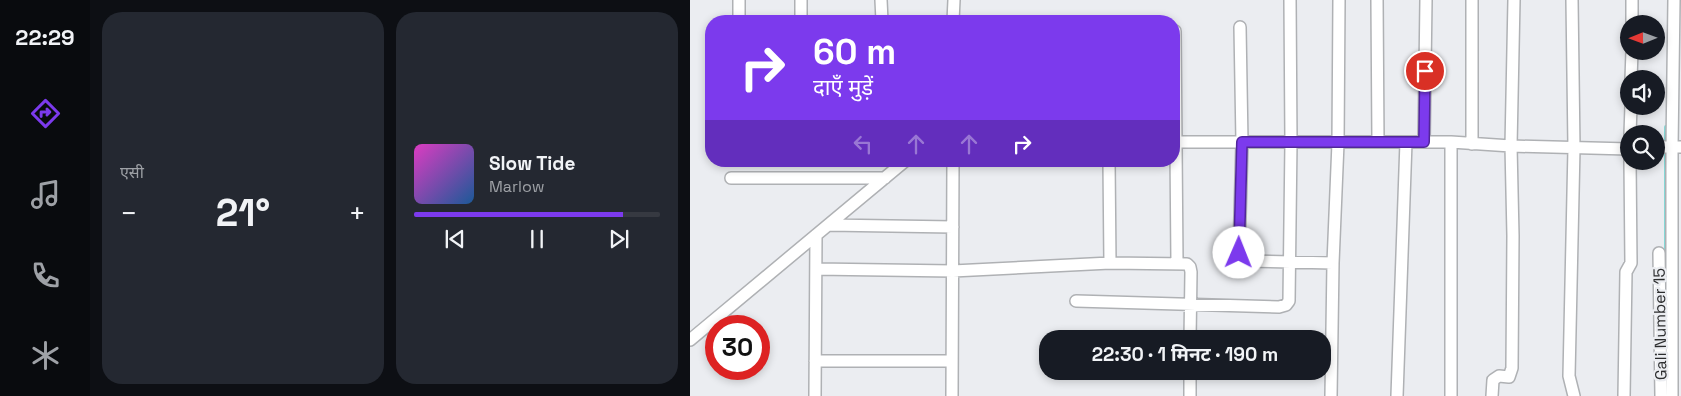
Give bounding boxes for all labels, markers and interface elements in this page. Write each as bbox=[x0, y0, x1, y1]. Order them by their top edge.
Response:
north arrow bbox=[1620, 15, 1665, 60]
map controls bbox=[1620, 15, 1665, 170]
text: 22:29 bbox=[15, 23, 75, 51]
text: 60 m bbox=[813, 30, 896, 74]
icon: right bbox=[730, 35, 795, 100]
pin bbox=[1404, 50, 1446, 92]
icon: arrive bbox=[1411, 57, 1439, 85]
button: sound bbox=[1620, 70, 1665, 115]
text: दाएँ मुड़ें bbox=[813, 73, 873, 101]
icon: directions bbox=[28, 96, 63, 131]
button: search bbox=[1620, 125, 1665, 170]
icon: left bbox=[849, 130, 877, 158]
icon: ahead bbox=[902, 130, 930, 158]
icon: ahead bbox=[955, 130, 983, 158]
icon: right bbox=[1008, 130, 1036, 158]
text: Slow Tide bbox=[489, 151, 575, 176]
text: एसी bbox=[120, 162, 144, 183]
text: Marlow bbox=[489, 176, 545, 197]
icon: music bbox=[28, 177, 63, 212]
text: 21° bbox=[216, 189, 270, 237]
text: − bbox=[120, 195, 137, 231]
text: + bbox=[349, 195, 366, 231]
icon: previous bbox=[441, 225, 469, 253]
icon: pause bbox=[523, 225, 551, 253]
icon: next bbox=[605, 225, 633, 253]
position arrow bbox=[1212, 226, 1264, 278]
icon: phone bbox=[28, 258, 63, 293]
street label: Gali Number 15 bbox=[1649, 268, 1671, 380]
speed limit sign: 30 bbox=[705, 315, 770, 380]
icon: climate bbox=[28, 338, 63, 373]
text: 22:30 · 1 मिनट · 190 m bbox=[1092, 342, 1278, 367]

